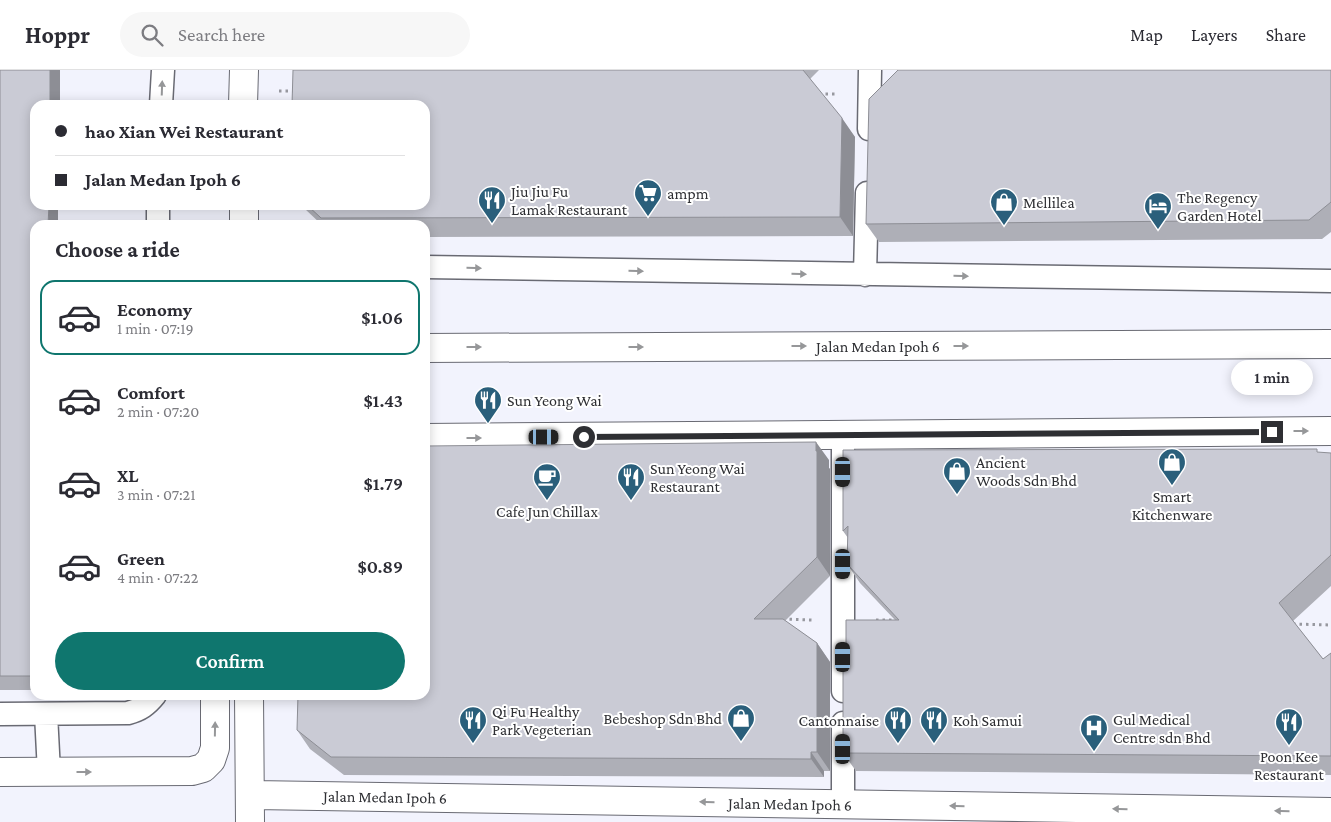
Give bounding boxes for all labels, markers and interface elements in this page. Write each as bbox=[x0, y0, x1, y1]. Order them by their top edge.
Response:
search box bbox=[120, 12, 470, 57]
text: Hoppr bbox=[25, 21, 90, 48]
icon: search bbox=[138, 21, 166, 49]
text: Search here bbox=[178, 24, 265, 45]
text: Map bbox=[1130, 25, 1163, 45]
text: Layers bbox=[1191, 25, 1238, 45]
text: Share bbox=[1266, 25, 1306, 45]
one-way arrow bbox=[158, 79, 166, 95]
text: hao Xian Wei Restaurant bbox=[85, 121, 283, 142]
text: Jalan Medan Ipoh 6 bbox=[85, 169, 241, 190]
supermarket icon: ampm bbox=[633, 178, 663, 217]
place label: Jiu Jiu Fu Lamak Restaurant bbox=[509, 183, 628, 218]
restaurant icon: Jiu Jiu Fu Lamak Restaurant bbox=[477, 185, 507, 224]
place label: ampm bbox=[667, 185, 709, 203]
shop icon: Mellilea bbox=[989, 187, 1019, 226]
place label: The Regency Garden Hotel bbox=[1177, 189, 1262, 224]
hotel icon: The Regency Garden Hotel bbox=[1143, 191, 1173, 230]
place label: Mellilea bbox=[1023, 194, 1075, 211]
text: Choose a ride bbox=[55, 237, 180, 262]
one-way arrow bbox=[466, 264, 482, 272]
one-way arrow bbox=[628, 267, 644, 275]
one-way arrow bbox=[791, 270, 807, 278]
one-way arrow bbox=[953, 272, 969, 280]
icon: car bbox=[57, 295, 102, 340]
text: Economy bbox=[117, 299, 192, 320]
text: $1.06 bbox=[361, 307, 403, 328]
text: 1 min · 07:19 bbox=[117, 320, 194, 337]
street label: Jalan Medan Ipoh 6 bbox=[814, 338, 940, 356]
one-way arrow bbox=[791, 342, 807, 350]
one-way arrow bbox=[953, 342, 969, 350]
one-way arrow bbox=[466, 343, 482, 351]
one-way arrow bbox=[628, 343, 644, 351]
callout: 1 min bbox=[1231, 360, 1313, 394]
text: 1 min bbox=[1254, 369, 1290, 386]
icon: car bbox=[57, 378, 102, 423]
text: Comfort bbox=[117, 382, 185, 403]
restaurant icon: Sun Yeong Wai bbox=[473, 385, 503, 424]
text: $1.43 bbox=[363, 390, 403, 411]
place label: Sun Yeong Wai bbox=[507, 392, 602, 410]
text: 2 min · 07:20 bbox=[117, 403, 199, 420]
route end bbox=[1261, 421, 1283, 443]
route start bbox=[573, 426, 595, 448]
one-way arrow bbox=[1293, 427, 1309, 435]
car bbox=[529, 430, 559, 445]
one-way arrow bbox=[466, 434, 482, 442]
shop icon: Smart Kitchenware bbox=[1157, 447, 1187, 486]
place label: Ancient Woods Sdn Bhd bbox=[976, 454, 1077, 489]
shop icon: Ancient Woods Sdn Bhd bbox=[942, 456, 972, 495]
car bbox=[835, 457, 850, 487]
place label: Sun Yeong Wai Restaurant bbox=[650, 460, 745, 495]
icon: car bbox=[57, 461, 102, 506]
cafe icon: Cafe Jun Chillax bbox=[532, 462, 562, 501]
restaurant icon: Sun Yeong Wai Restaurant bbox=[616, 462, 646, 501]
text: XL bbox=[117, 465, 139, 486]
text: $1.79 bbox=[363, 473, 403, 494]
text: 3 min · 07:21 bbox=[117, 486, 195, 503]
place label: Smart Kitchenware bbox=[1132, 488, 1212, 523]
place label: Cafe Jun Chillax bbox=[496, 503, 598, 521]
icon: car bbox=[57, 544, 102, 589]
text: Green bbox=[117, 548, 165, 569]
car bbox=[835, 549, 850, 579]
text: $0.89 bbox=[357, 556, 403, 577]
text: 4 min · 07:22 bbox=[117, 569, 198, 586]
button: Confirm bbox=[55, 632, 405, 690]
car bbox=[835, 642, 850, 672]
place label: Qi Fu Healthy Park Vegeterian bbox=[492, 703, 592, 739]
shop icon: Bebeshop Sdn Bhd bbox=[726, 703, 756, 742]
restaurant icon: Qi Fu Healthy Park Vegeterian bbox=[458, 705, 488, 744]
restaurant icon: Cantonnaise bbox=[883, 705, 913, 744]
restaurant icon: Koh Samui bbox=[919, 705, 949, 744]
restaurant icon: Poon Kee Restaurant bbox=[1274, 707, 1304, 746]
place label: Bebeshop Sdn Bhd bbox=[604, 710, 723, 728]
place label: Gul Medical Centre sdn Bhd bbox=[1113, 711, 1211, 746]
place label: Cantonnaise bbox=[798, 712, 879, 729]
place label: Koh Samui bbox=[953, 712, 1022, 729]
hospital icon: Gul Medical Centre sdn Bhd bbox=[1079, 713, 1109, 752]
one-way arrow bbox=[211, 721, 219, 737]
car bbox=[835, 734, 850, 764]
place label: Poon Kee Restaurant bbox=[1254, 748, 1325, 783]
one-way arrow bbox=[76, 768, 92, 776]
street label: Jalan Medan Ipoh 6 bbox=[321, 787, 447, 808]
street label: Jalan Medan Ipoh 6 bbox=[726, 794, 852, 815]
one-way arrow bbox=[699, 798, 715, 806]
one-way arrow bbox=[949, 802, 965, 810]
one-way arrow bbox=[1112, 805, 1128, 813]
one-way arrow bbox=[1274, 807, 1290, 815]

